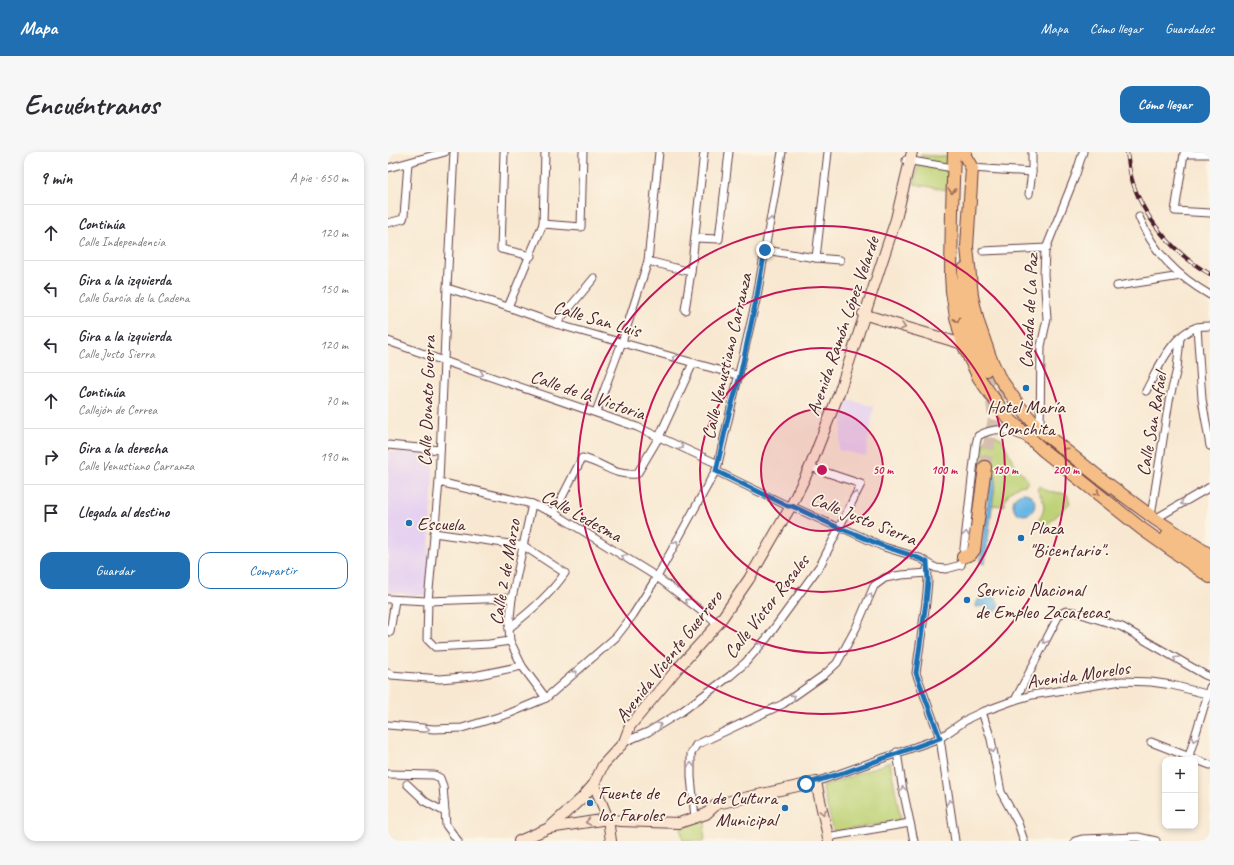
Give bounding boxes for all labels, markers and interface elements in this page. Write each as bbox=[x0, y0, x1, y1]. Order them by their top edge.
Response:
text: Mapa bbox=[20, 16, 57, 40]
text: Mapa bbox=[1041, 20, 1068, 37]
text: Cómo llegar bbox=[1090, 20, 1143, 37]
text: Guardados bbox=[1165, 20, 1214, 37]
button: Cómo llegar bbox=[1120, 86, 1210, 123]
text: Encuéntranos bbox=[24, 87, 159, 122]
text: 9 min bbox=[40, 168, 72, 189]
text: A pie · 650 m bbox=[290, 170, 348, 186]
one-way arrow bbox=[948, 188, 957, 194]
text: Continúa bbox=[78, 215, 125, 234]
one-way arrow bbox=[766, 217, 774, 223]
icon: ahead bbox=[40, 222, 62, 244]
text: 120 m bbox=[320, 225, 348, 241]
street label: Avenida Ramón López Velarde bbox=[801, 232, 885, 419]
text: Calle Independencia bbox=[78, 234, 165, 250]
route end bbox=[756, 241, 774, 259]
street label: Calzada de La Paz bbox=[1014, 251, 1044, 369]
street label: Calle Venustiano Carranza bbox=[696, 269, 758, 442]
text: Gira a la izquierda bbox=[78, 271, 171, 290]
icon: left bbox=[40, 278, 62, 300]
text: 150 m bbox=[320, 281, 348, 297]
text: Calle García de la Cadena bbox=[78, 290, 189, 306]
street label: Calle San Luis bbox=[550, 295, 646, 344]
one-way arrow bbox=[952, 317, 961, 324]
one-way arrow bbox=[899, 322, 906, 331]
text: Gira a la izquierda bbox=[78, 327, 171, 346]
icon: left bbox=[40, 334, 62, 356]
street label: Calle Donato Guerra bbox=[413, 334, 441, 467]
text: 120 m bbox=[320, 337, 348, 353]
text: Calle Justo Sierra bbox=[78, 346, 155, 362]
one-way arrow bbox=[672, 354, 679, 363]
street label: Calle de la Victoria bbox=[527, 364, 649, 426]
street label: Calle San Rafael bbox=[1131, 367, 1174, 478]
one-way arrow bbox=[477, 369, 484, 377]
text: Continúa bbox=[78, 383, 125, 402]
marker: Hotel María Conchita bbox=[1021, 383, 1031, 393]
icon: ahead bbox=[40, 390, 62, 412]
text: 70 m bbox=[326, 393, 348, 409]
place label: Hotel María Conchita bbox=[987, 395, 1067, 441]
text: Callejón de Correa bbox=[78, 402, 157, 418]
text: Gira a la derecha bbox=[78, 439, 167, 458]
one-way arrow bbox=[677, 442, 685, 450]
icon: right bbox=[40, 446, 62, 468]
one-way arrow bbox=[1063, 448, 1070, 455]
text: 190 m bbox=[320, 449, 348, 465]
text: Calle Venustiano Carranza bbox=[78, 458, 194, 474]
text: 50 m bbox=[873, 462, 894, 478]
text: 100 m bbox=[931, 462, 958, 478]
text: 150 m bbox=[992, 462, 1019, 478]
text: 200 m bbox=[1053, 462, 1080, 478]
centre of rings bbox=[815, 463, 829, 477]
street label: Calle Ledesma bbox=[537, 484, 627, 548]
street label: Calle Justo Sierra bbox=[807, 487, 922, 552]
one-way arrow bbox=[1092, 489, 1099, 496]
one-way arrow bbox=[852, 490, 859, 498]
one-way arrow bbox=[1179, 498, 1187, 506]
icon: arrive bbox=[40, 502, 62, 524]
text: Llegada al destino bbox=[78, 503, 169, 522]
place label: Escuela bbox=[417, 512, 467, 536]
street label: Calle 2 de Marzo bbox=[484, 516, 526, 627]
place label: Plaza "Bicentario". bbox=[1029, 516, 1108, 562]
marker: Escuela bbox=[404, 518, 414, 528]
one-way arrow bbox=[961, 531, 970, 537]
marker: Plaza "Bicentario". bbox=[1016, 533, 1026, 543]
one-way arrow bbox=[671, 540, 679, 547]
street label: Calle Víctor Rosales bbox=[719, 549, 816, 663]
button: Guardar bbox=[40, 552, 190, 589]
button: Compartir bbox=[198, 552, 348, 589]
one-way arrow bbox=[621, 554, 628, 561]
place label: Servicio Nacional de Empleo Zacatecas bbox=[975, 578, 1110, 624]
street label: Avenida Vicente Guerrero bbox=[610, 585, 729, 727]
one-way arrow bbox=[865, 592, 873, 599]
marker: Servicio Nacional de Empleo Zacatecas bbox=[962, 595, 972, 605]
one-way arrow bbox=[685, 598, 692, 605]
one-way arrow bbox=[1042, 637, 1050, 644]
one-way arrow bbox=[756, 642, 763, 649]
street label: Avenida Morelos bbox=[1025, 656, 1133, 694]
one-way arrow bbox=[1173, 656, 1180, 663]
one-way arrow bbox=[571, 671, 578, 678]
one-way arrow bbox=[789, 694, 796, 701]
one-way arrow bbox=[655, 722, 662, 729]
one-way arrow bbox=[424, 724, 430, 733]
one-way arrow bbox=[1190, 735, 1199, 742]
one-way arrow bbox=[988, 746, 997, 753]
map controls bbox=[1162, 757, 1198, 829]
button: + bbox=[1162, 757, 1198, 793]
one-way arrow bbox=[687, 762, 695, 768]
route start bbox=[797, 775, 815, 793]
place label: Fuente de los Faroles bbox=[598, 781, 666, 827]
place label: Casa de Cultura Municipal bbox=[676, 786, 781, 832]
one-way arrow bbox=[899, 786, 908, 792]
button: − bbox=[1162, 793, 1198, 829]
marker: Fuente de los Faroles bbox=[585, 798, 595, 808]
one-way arrow bbox=[946, 799, 955, 805]
marker: Casa de Cultura Municipal bbox=[780, 803, 790, 813]
one-way arrow bbox=[818, 808, 827, 815]
one-way arrow bbox=[585, 817, 591, 826]

